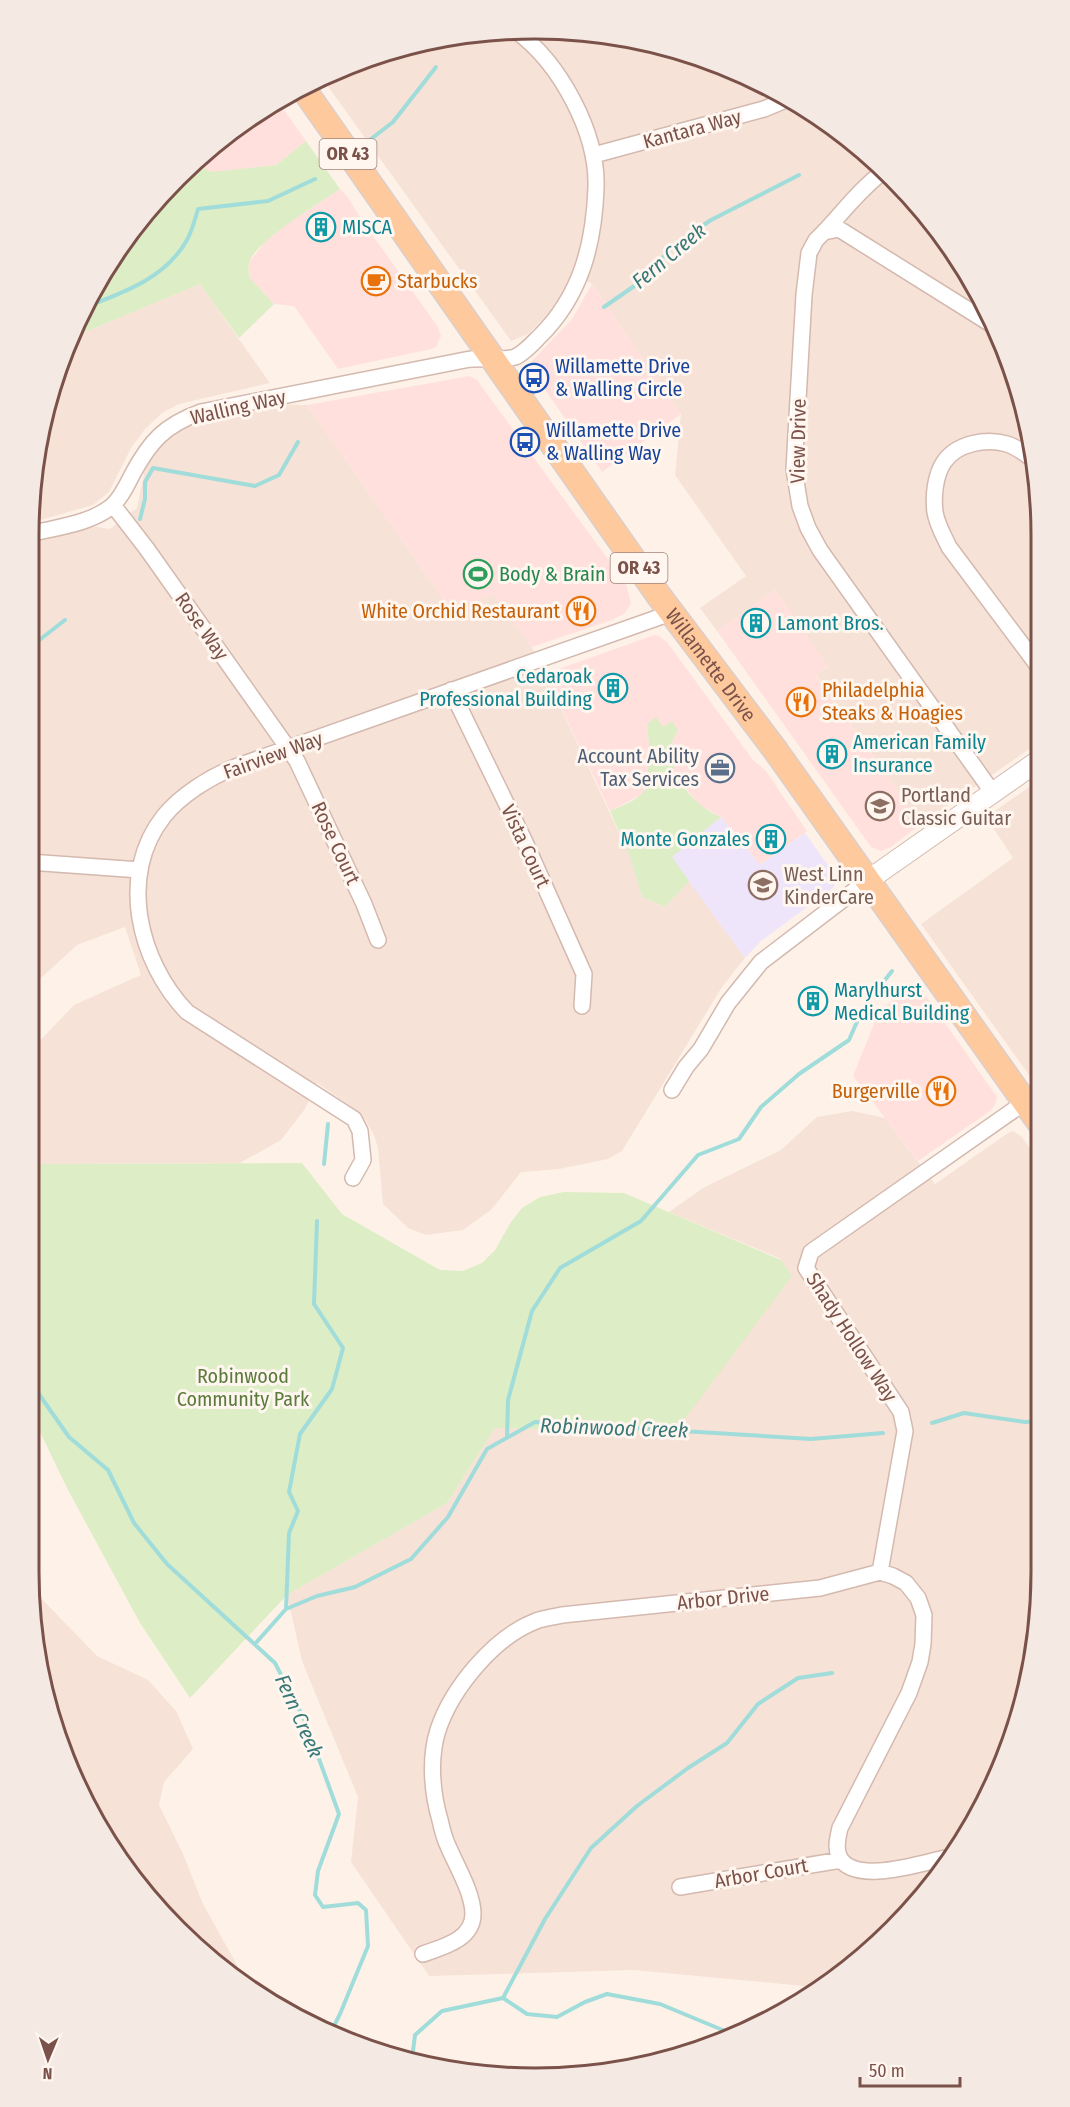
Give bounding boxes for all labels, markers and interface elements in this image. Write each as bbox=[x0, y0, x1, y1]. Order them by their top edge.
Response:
street label: Kantara Way bbox=[640, 104, 744, 154]
road number: OR 43 bbox=[320, 139, 376, 169]
building icon: MISCA bbox=[305, 211, 337, 243]
place label: MISCA bbox=[342, 215, 393, 239]
water label: Fern Creek bbox=[627, 218, 711, 294]
cafe icon: Starbucks bbox=[360, 265, 392, 297]
place label: Starbucks bbox=[397, 269, 478, 293]
place label: Willamette Drive & Walling Circle bbox=[555, 354, 690, 401]
bus stop icon: Willamette Drive & Walling Circle bbox=[518, 362, 550, 394]
street label: Walling Way bbox=[188, 384, 288, 430]
street label: View Drive bbox=[785, 398, 811, 484]
place label: Willamette Drive & Walling Way bbox=[546, 418, 681, 465]
bus stop icon: Willamette Drive & Walling Way bbox=[509, 426, 541, 458]
road number: OR 43 bbox=[610, 553, 668, 583]
sports icon: Body & Brain bbox=[462, 558, 494, 590]
place label: Body & Brain bbox=[499, 562, 605, 586]
street label: Rose Way bbox=[170, 588, 234, 664]
restaurant icon: White Orchid Restaurant bbox=[565, 595, 597, 627]
place label: White Orchid Restaurant bbox=[361, 599, 560, 623]
street label: Willamette Drive bbox=[661, 604, 761, 726]
building icon: Lamont Bros. bbox=[740, 607, 772, 639]
place label: Lamont Bros. bbox=[777, 611, 884, 635]
place label: Cedaroak Professional Building bbox=[419, 664, 593, 711]
building icon: Cedaroak Professional Building bbox=[597, 672, 629, 704]
place label: Philadelphia Steaks & Hoagies bbox=[822, 678, 963, 725]
restaurant icon: Philadelphia Steaks & Hoagies bbox=[785, 686, 817, 718]
street label: Fairview Way bbox=[220, 726, 326, 784]
place label: American Family Insurance bbox=[853, 730, 986, 777]
building icon: American Family Insurance bbox=[816, 738, 848, 770]
place label: Account Ability Tax Services bbox=[577, 744, 699, 791]
office icon: Account Ability Tax Services bbox=[704, 752, 736, 784]
place label: Portland Classic Guitar bbox=[901, 783, 1011, 830]
school or university icon: Portland Classic Guitar bbox=[864, 790, 896, 822]
street label: Rose Court bbox=[306, 798, 366, 889]
street label: Vista Court bbox=[496, 801, 556, 892]
building icon: Monte Gonzales bbox=[755, 823, 787, 855]
place label: Monte Gonzales bbox=[621, 827, 750, 851]
place label: West Linn KinderCare bbox=[784, 862, 874, 909]
school or university icon: West Linn KinderCare bbox=[747, 869, 779, 901]
place label: Marylhurst Medical Building bbox=[834, 978, 970, 1025]
building icon: Marylhurst Medical Building bbox=[797, 985, 829, 1017]
restaurant icon: Burgerville bbox=[925, 1075, 957, 1107]
place label: Burgerville bbox=[832, 1079, 920, 1103]
street label: Shady Hollow Way bbox=[801, 1268, 903, 1406]
park label: Robinwood Community Park bbox=[177, 1364, 310, 1411]
water label: Robinwood Creek bbox=[539, 1412, 689, 1444]
street label: Arbor Drive bbox=[676, 1581, 770, 1615]
water label: Fern Creek bbox=[269, 1670, 329, 1762]
street label: Arbor Court bbox=[712, 1853, 810, 1893]
north arrow bbox=[18, 2029, 78, 2089]
scale bar bbox=[860, 2050, 960, 2088]
text: 50 m bbox=[869, 2060, 905, 2082]
text: N bbox=[42, 2064, 53, 2083]

